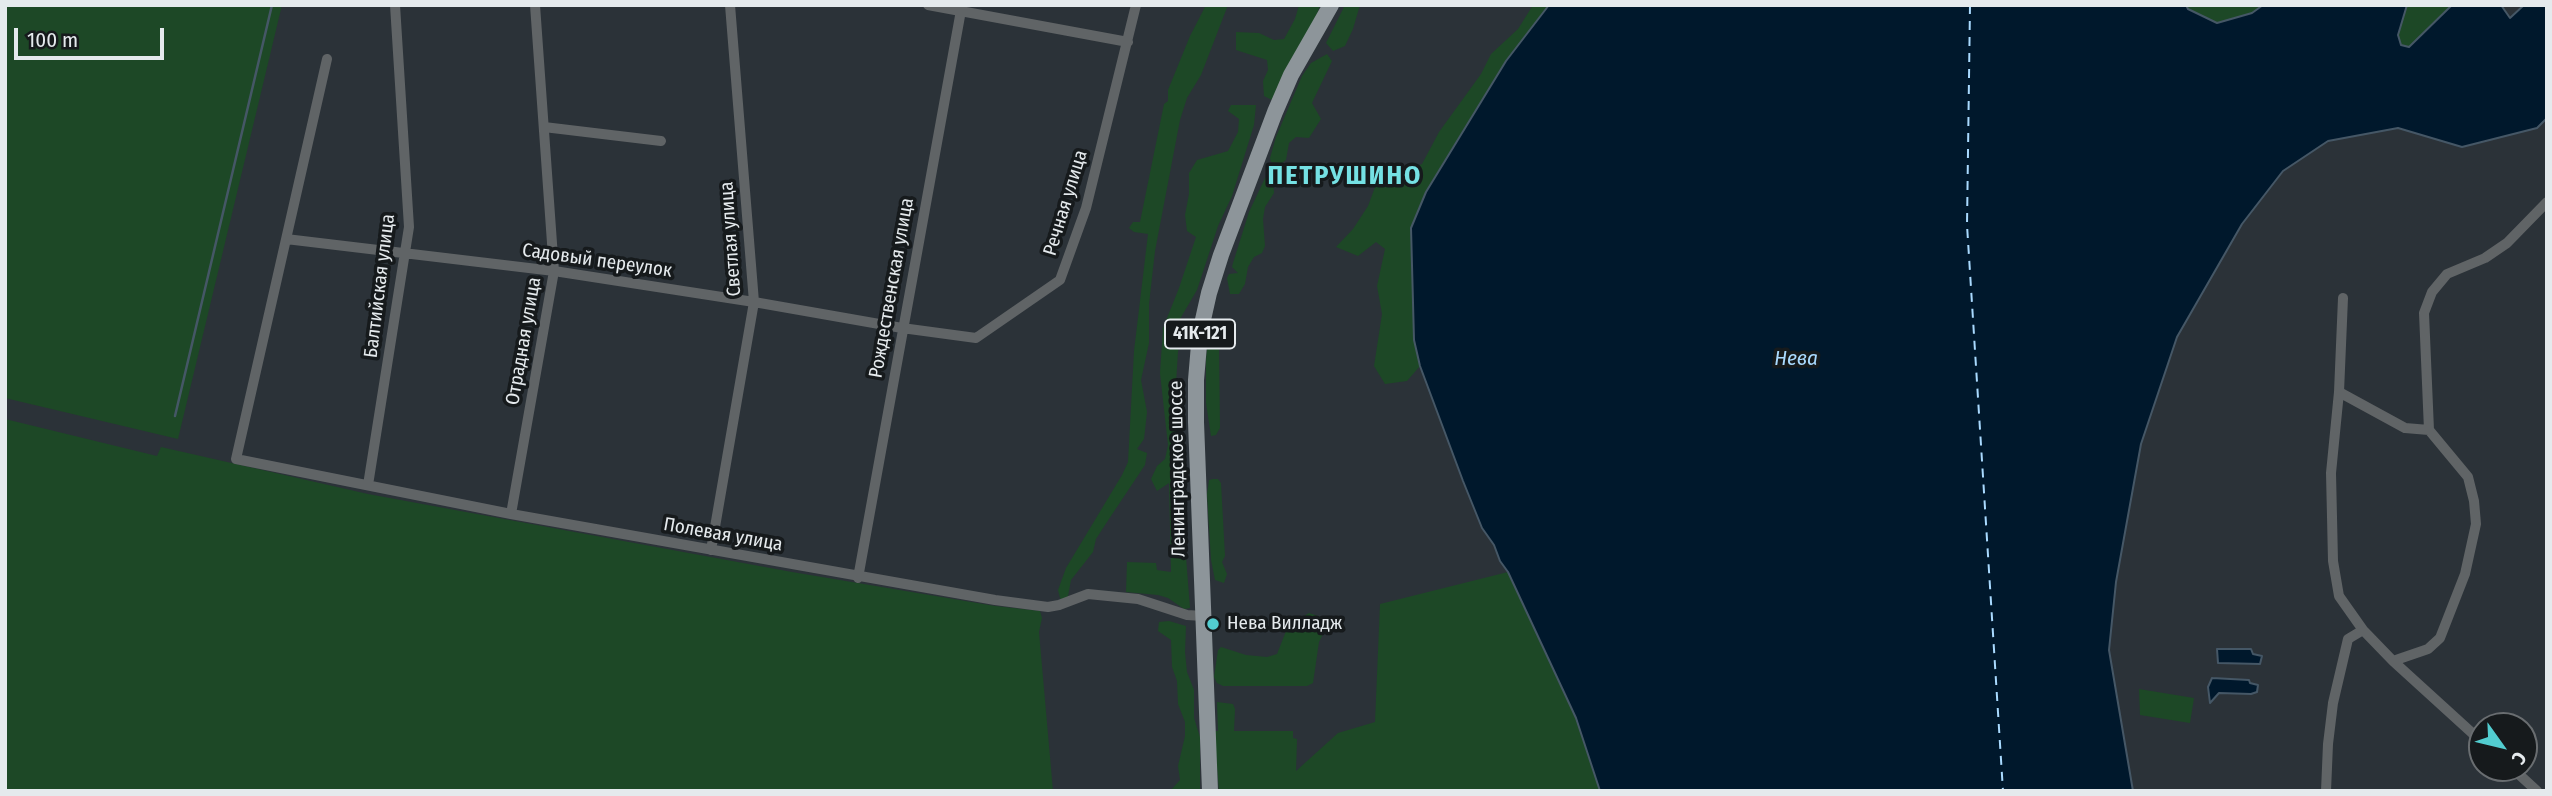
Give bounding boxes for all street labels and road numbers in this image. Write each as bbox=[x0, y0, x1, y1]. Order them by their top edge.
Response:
street label: Речная улица bbox=[1039, 148, 1093, 258]
street label: Светлая улица bbox=[716, 181, 746, 297]
street label: Рождественская улица bbox=[865, 196, 919, 380]
street label: Балтийская улица bbox=[360, 213, 400, 359]
street label: Садовый переулок bbox=[521, 239, 673, 283]
street label: Отрадная улица bbox=[502, 275, 546, 407]
road number: 41К-121 bbox=[1165, 320, 1235, 348]
street label: Ленинградское шоссе bbox=[1165, 381, 1191, 557]
street label: Полевая улица bbox=[662, 513, 784, 557]

